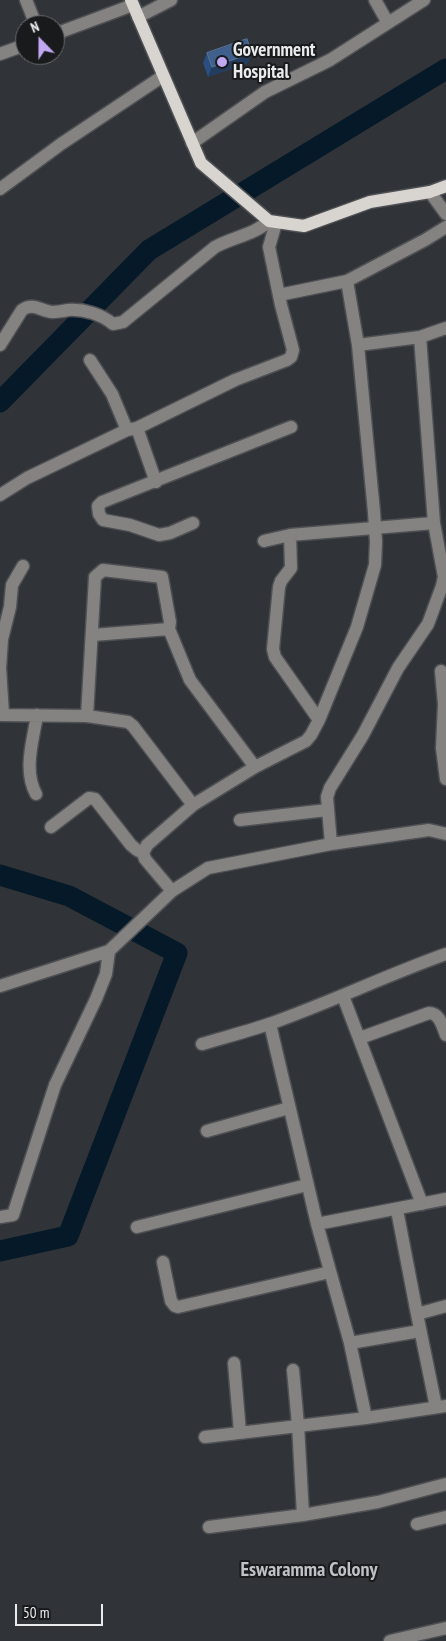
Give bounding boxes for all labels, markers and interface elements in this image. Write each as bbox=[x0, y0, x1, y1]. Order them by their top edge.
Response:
north arrow bbox=[15, 15, 65, 65]
text: N bbox=[28, 17, 42, 37]
place label: Government Hospital bbox=[233, 40, 315, 84]
marker: Government Hospital bbox=[215, 55, 229, 69]
district label: Eswaramma Colony bbox=[241, 1558, 377, 1582]
scale bar bbox=[18, 1594, 105, 1626]
text: 50 m bbox=[23, 1603, 49, 1622]

